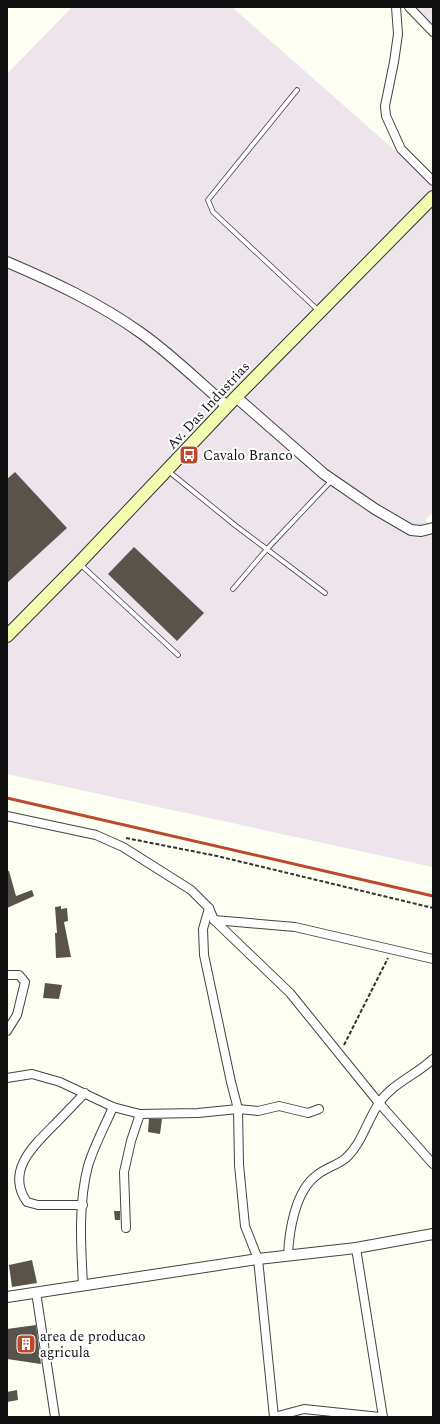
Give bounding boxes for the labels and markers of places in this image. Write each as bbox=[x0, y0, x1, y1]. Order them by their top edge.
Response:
bus stop icon: Cavalo Branco bbox=[178, 444, 200, 466]
place label: Cavalo Branco bbox=[203, 445, 293, 466]
place label: area de producao agricula bbox=[40, 1326, 146, 1363]
building icon: area de producao agricula bbox=[15, 1333, 37, 1355]

